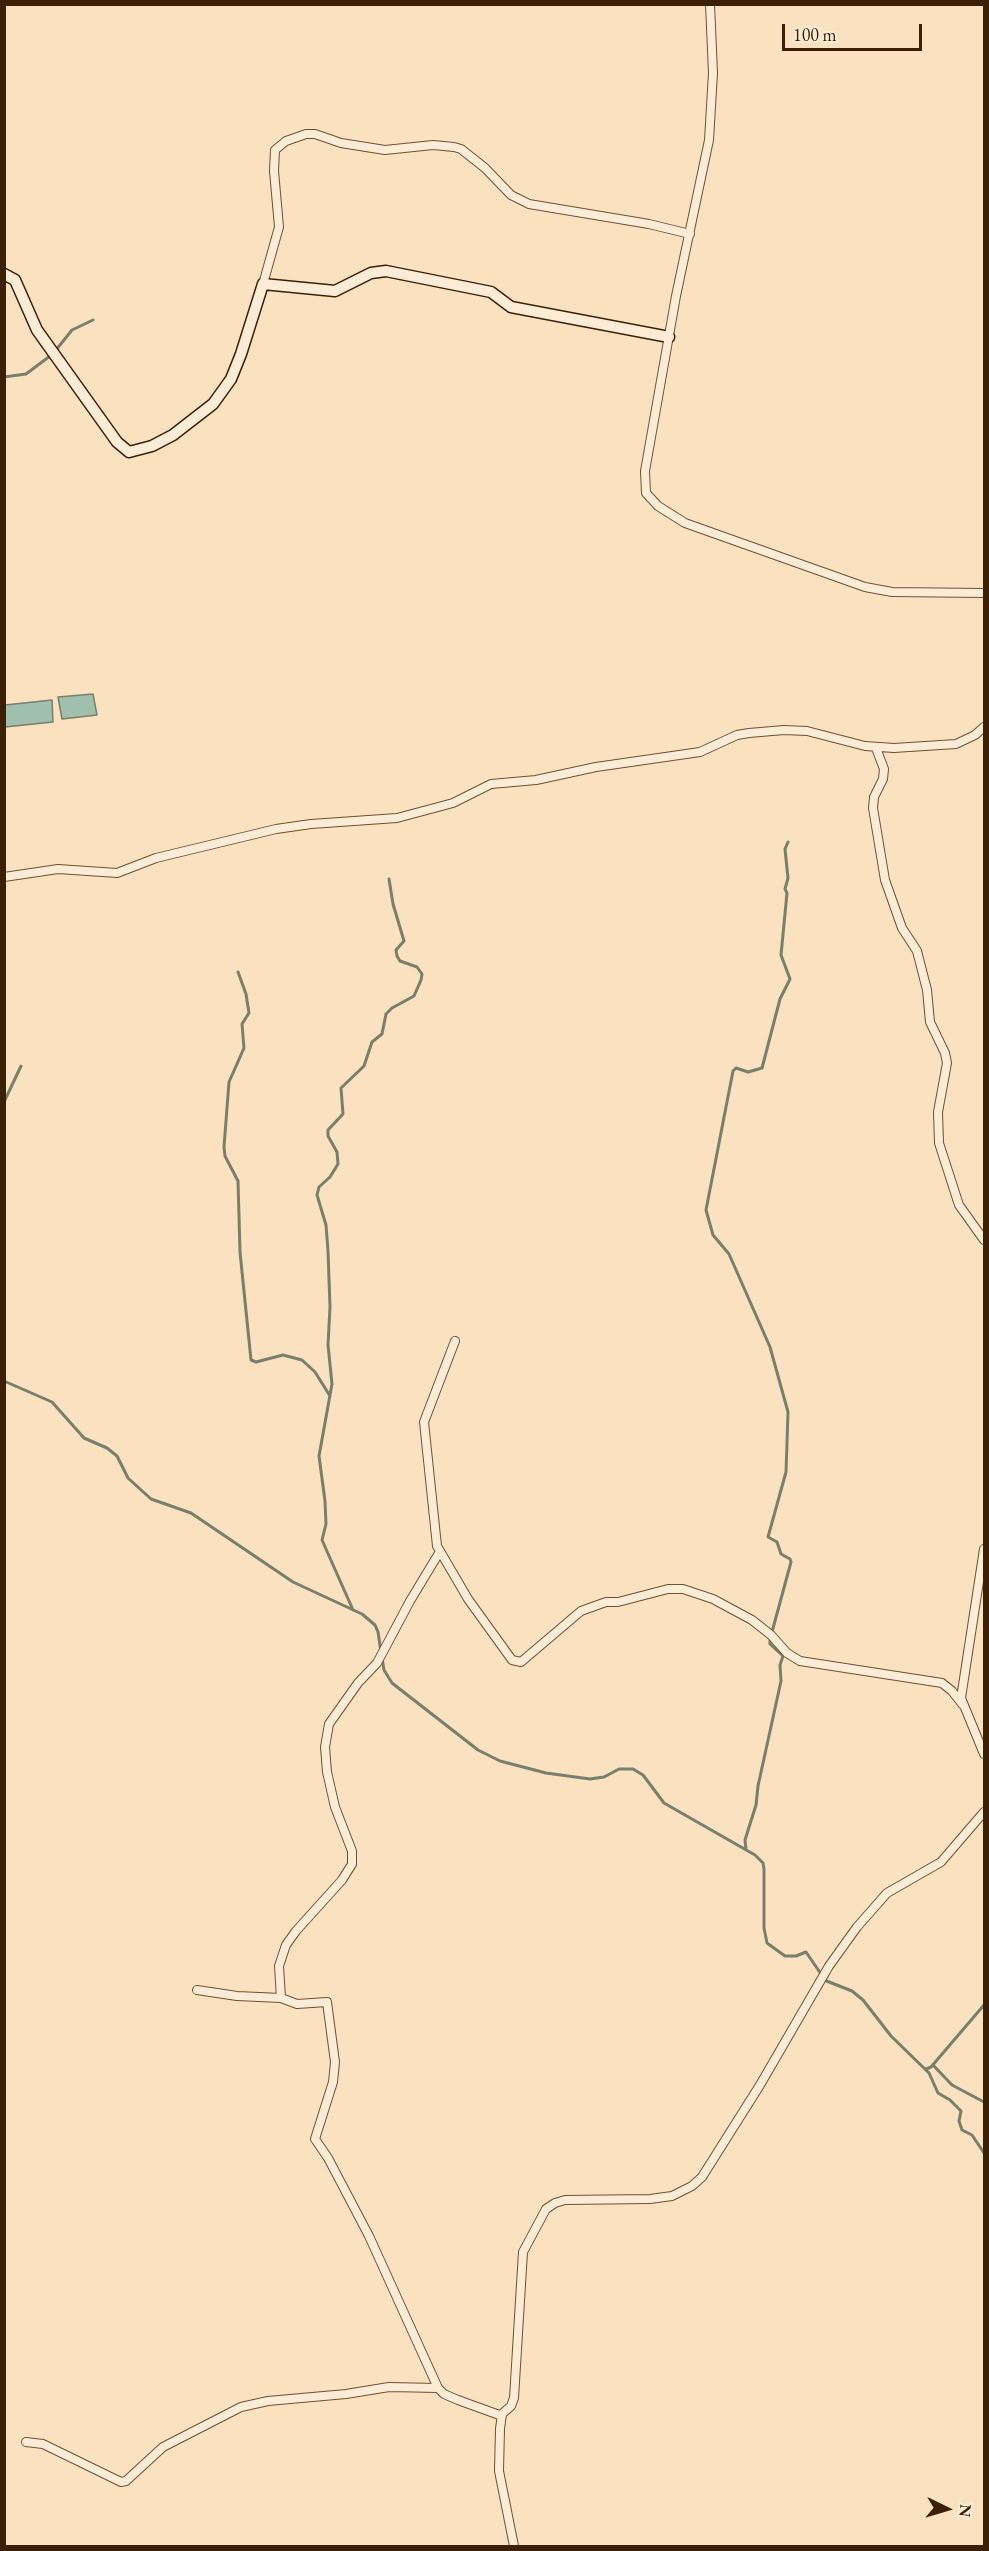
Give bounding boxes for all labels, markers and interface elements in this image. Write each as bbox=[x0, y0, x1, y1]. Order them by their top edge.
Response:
scale bar bbox=[785, 12, 924, 50]
text: 100 m bbox=[793, 23, 837, 46]
north arrow bbox=[917, 2479, 977, 2539]
text: N bbox=[954, 2503, 976, 2518]

